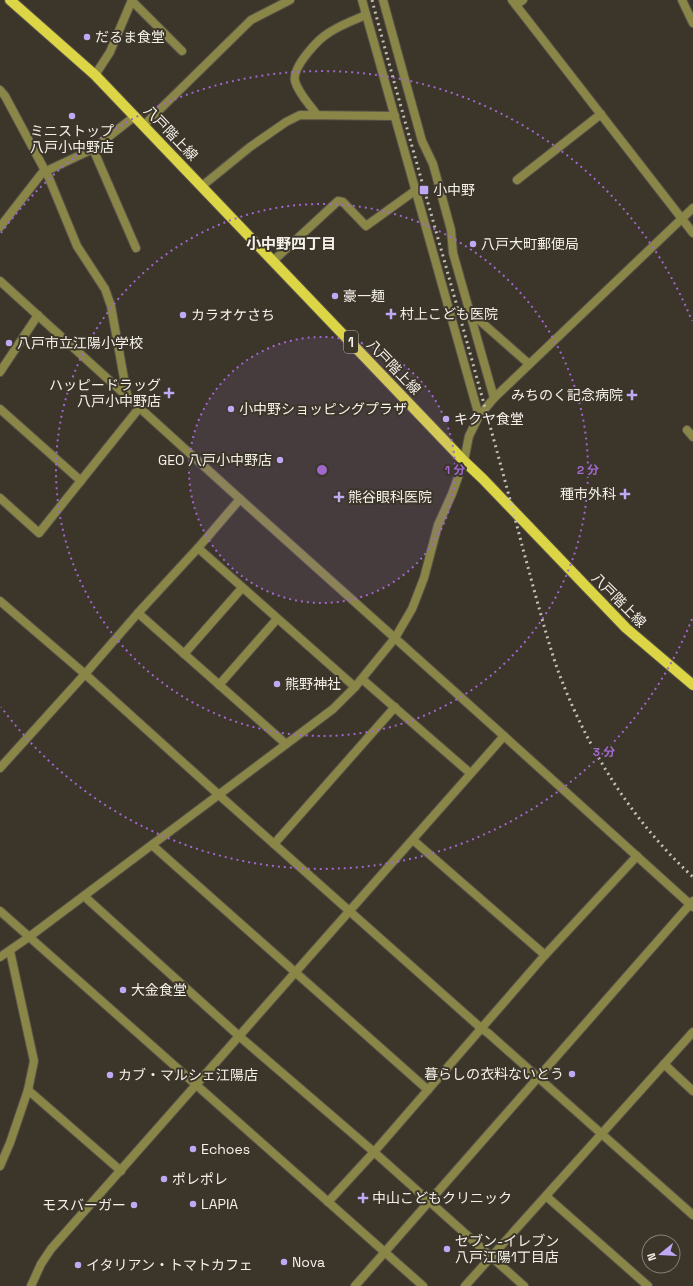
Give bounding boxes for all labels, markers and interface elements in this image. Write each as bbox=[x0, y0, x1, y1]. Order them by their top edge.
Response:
place label: だるま食堂 bbox=[95, 28, 165, 46]
marker: だるま食堂 bbox=[82, 32, 92, 42]
street label: 八戸階上線 bbox=[140, 102, 202, 164]
marker: ミニストップ 八戸小中野店 bbox=[67, 111, 77, 121]
place label: ミニストップ 八戸小中野店 bbox=[30, 122, 114, 156]
place label: 小中野 bbox=[433, 181, 475, 199]
marker: 小中野 bbox=[418, 184, 430, 196]
district label: 小中野四丁目 bbox=[246, 234, 336, 253]
place label: 八戸大町郵便局 bbox=[481, 235, 579, 253]
marker: 八戸大町郵便局 bbox=[468, 239, 478, 249]
place label: 豪一麺 bbox=[343, 287, 385, 305]
marker: 豪一麺 bbox=[330, 291, 340, 301]
place label: 村上こども医院 bbox=[400, 305, 498, 323]
place label: カラオケさち bbox=[191, 306, 275, 324]
marker: 村上こども医院 bbox=[385, 308, 397, 320]
marker: カラオケさち bbox=[178, 310, 188, 320]
road number: 1 bbox=[344, 331, 358, 353]
place label: 八戸市立江陽小学校 bbox=[17, 334, 143, 352]
street label: 八戸階上線 bbox=[363, 336, 425, 398]
marker: 八戸市立江陽小学校 bbox=[4, 338, 14, 348]
place label: ハッピードラッグ 八戸小中野店 bbox=[49, 376, 161, 410]
place label: みちのく記念病院 bbox=[511, 386, 623, 404]
marker: ハッピードラッグ 八戸小中野店 bbox=[164, 388, 174, 398]
marker: みちのく記念病院 bbox=[626, 389, 638, 401]
place label: 小中野ショッピングプラザ bbox=[239, 400, 407, 418]
marker: 小中野ショッピングプラザ bbox=[226, 404, 236, 414]
place label: キクヤ食堂 bbox=[454, 410, 524, 428]
marker: キクヤ食堂 bbox=[441, 414, 451, 424]
place label: GEO 八戸小中野店 bbox=[158, 451, 272, 469]
marker: GEO 八戸小中野店 bbox=[275, 455, 285, 465]
text: 1 分 bbox=[445, 462, 465, 478]
text: 2 分 bbox=[577, 462, 599, 478]
centre of rings bbox=[315, 463, 329, 477]
place label: 種市外科 bbox=[560, 485, 616, 503]
place label: 熊谷眼科医院 bbox=[348, 488, 432, 506]
marker: 種市外科 bbox=[619, 488, 631, 500]
marker: 熊谷眼科医院 bbox=[333, 491, 345, 503]
street label: 八戸階上線 bbox=[588, 569, 650, 631]
place label: 熊野神社 bbox=[285, 675, 341, 693]
marker: 熊野神社 bbox=[272, 679, 282, 689]
text: 3 分 bbox=[593, 744, 615, 760]
place label: 大金食堂 bbox=[131, 981, 187, 999]
marker: 大金食堂 bbox=[118, 985, 128, 995]
place label: 暮らしの衣料ないとう bbox=[424, 1065, 564, 1083]
place label: カブ・マルシェ江陽店 bbox=[118, 1066, 258, 1084]
marker: 暮らしの衣料ないとう bbox=[567, 1069, 577, 1079]
marker: カブ・マルシェ江陽店 bbox=[105, 1070, 115, 1080]
place label: Echoes bbox=[201, 1140, 250, 1158]
marker: Echoes bbox=[188, 1144, 198, 1154]
place label: ポレポレ bbox=[172, 1170, 228, 1188]
marker: ポレポレ bbox=[159, 1174, 169, 1184]
place label: 中山こどもクリニック bbox=[372, 1189, 512, 1207]
marker: 中山こどもクリニック bbox=[357, 1192, 369, 1204]
place label: LAPIA bbox=[201, 1195, 238, 1213]
place label: モスバーガー bbox=[42, 1196, 126, 1214]
marker: LAPIA bbox=[188, 1199, 198, 1209]
marker: モスバーガー bbox=[129, 1200, 139, 1210]
place label: セブン-イレブン 八戸江陽1丁目店 bbox=[455, 1232, 559, 1266]
north arrow bbox=[641, 1234, 681, 1274]
marker: セブン-イレブン 八戸江陽1丁目店 bbox=[442, 1244, 452, 1254]
text: N bbox=[644, 1251, 659, 1263]
place label: Nova bbox=[292, 1253, 325, 1271]
place label: イタリアン・トマトカフェ bbox=[86, 1256, 253, 1274]
marker: Nova bbox=[279, 1257, 289, 1267]
marker: イタリアン・トマトカフェ bbox=[73, 1260, 83, 1270]

